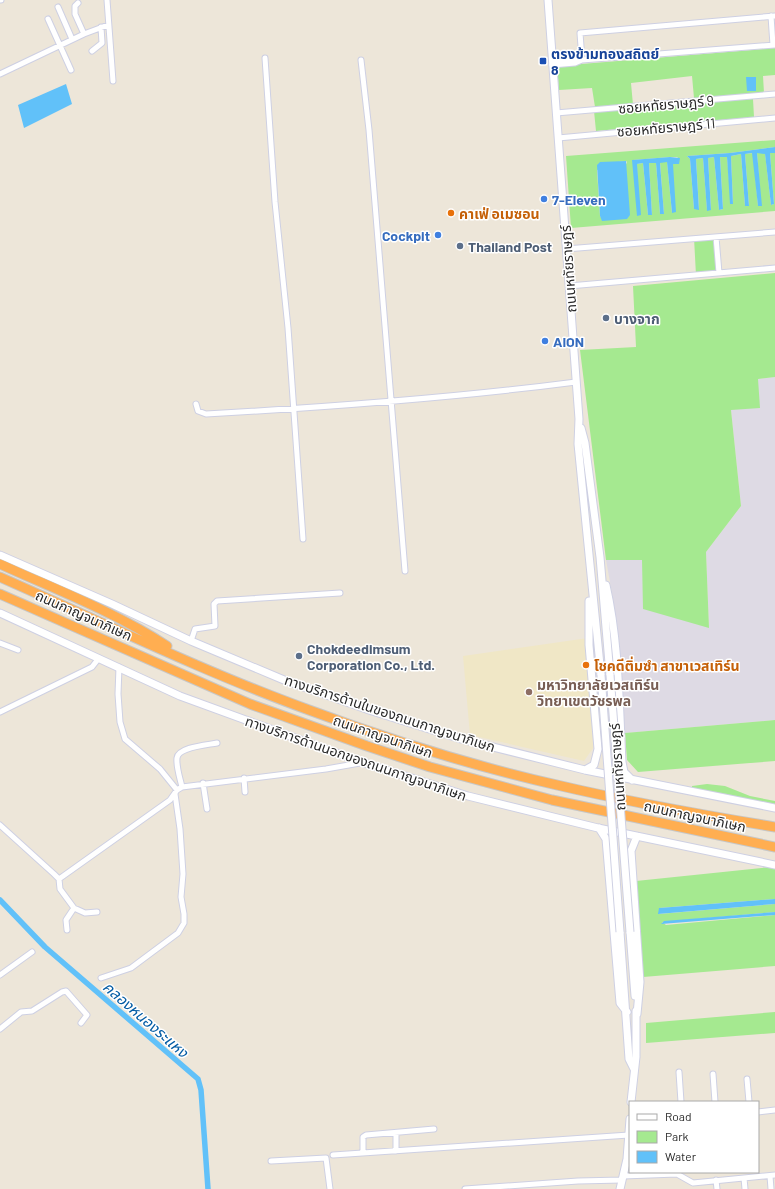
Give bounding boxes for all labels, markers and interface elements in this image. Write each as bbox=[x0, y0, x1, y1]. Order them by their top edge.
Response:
place label: ตรงข้ามทองสถิตย์ 8 bbox=[551, 45, 659, 78]
marker: ตรงข้ามทองสถิตย์ 8 bbox=[538, 56, 548, 66]
street label: ซอยหทัยราษฎร์ 9 bbox=[617, 91, 715, 117]
street label: ซอยหทัยราษฎร์ 11 bbox=[616, 114, 716, 140]
place label: 7-Eleven bbox=[552, 191, 606, 208]
marker: 7-Eleven bbox=[539, 194, 549, 204]
place label: คาเฟ่ อเมซอน bbox=[459, 205, 539, 222]
marker: คาเฟ่ อเมซอน bbox=[446, 208, 456, 218]
street label: ถนนหทัยราษฎร์ bbox=[556, 224, 580, 313]
place label: Cockpit bbox=[382, 227, 430, 244]
marker: Cockpit bbox=[433, 230, 443, 240]
place label: Thailand Post bbox=[468, 238, 552, 255]
marker: Thailand Post bbox=[455, 241, 465, 251]
place label: บางจาก bbox=[614, 310, 660, 327]
marker: บางจาก bbox=[601, 313, 611, 323]
place label: AION bbox=[553, 333, 584, 350]
marker: AION bbox=[540, 336, 550, 346]
street label: ถนนกาญจนาภิเษก bbox=[33, 586, 135, 644]
place label: Chokdeedimsum Corporation Co., Ltd. bbox=[307, 640, 435, 673]
marker: Chokdeedimsum Corporation Co., Ltd. bbox=[294, 651, 304, 661]
place label: โชคดีติ่มซำ สาขาเวสเทิร์น bbox=[594, 656, 740, 674]
marker: โชคดีติ่มซำ สาขาเวสเทิร์น bbox=[581, 660, 591, 670]
street label: ทางบริการด้านในของถนนกาญจนาภิเษก bbox=[283, 671, 497, 755]
place label: มหาวิทยาลัยเวสเทิร์น วิทยาเขตวัชรพล bbox=[537, 676, 659, 709]
marker: มหาวิทยาลัยเวสเทิร์น วิทยาเขตวัชรพล bbox=[524, 687, 534, 697]
street label: ถนนกาญจนาภิเษก bbox=[331, 711, 435, 761]
street label: ทางบริการด้านนอกของถนนกาญจนาภิเษก bbox=[243, 712, 469, 804]
street label: ถนนหทัยราษฎร์ bbox=[605, 722, 629, 811]
street label: ถนนกาญจนาภิเษก bbox=[642, 797, 748, 835]
water label: คลองหนองระแหง bbox=[100, 977, 193, 1061]
legend bbox=[629, 1101, 759, 1173]
text: Road bbox=[665, 1109, 692, 1123]
text: Park bbox=[665, 1129, 689, 1143]
text: Water bbox=[665, 1149, 697, 1163]

